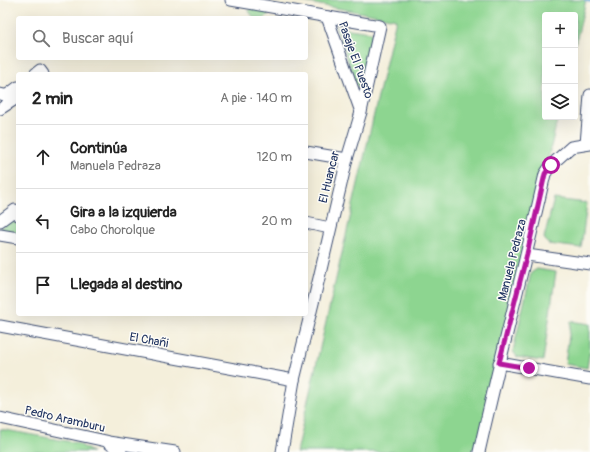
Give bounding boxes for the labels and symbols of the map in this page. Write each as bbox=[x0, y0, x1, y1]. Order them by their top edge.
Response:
street label: Pasaje El Puesto bbox=[335, 20, 377, 101]
street label: El Huancar bbox=[316, 149, 343, 205]
route start bbox=[542, 156, 560, 174]
street label: Manuela Pedraza bbox=[495, 217, 530, 303]
street label: El Chañi bbox=[128, 330, 170, 351]
route end bbox=[520, 359, 538, 377]
street label: Pedro Aramburu bbox=[23, 403, 107, 436]

